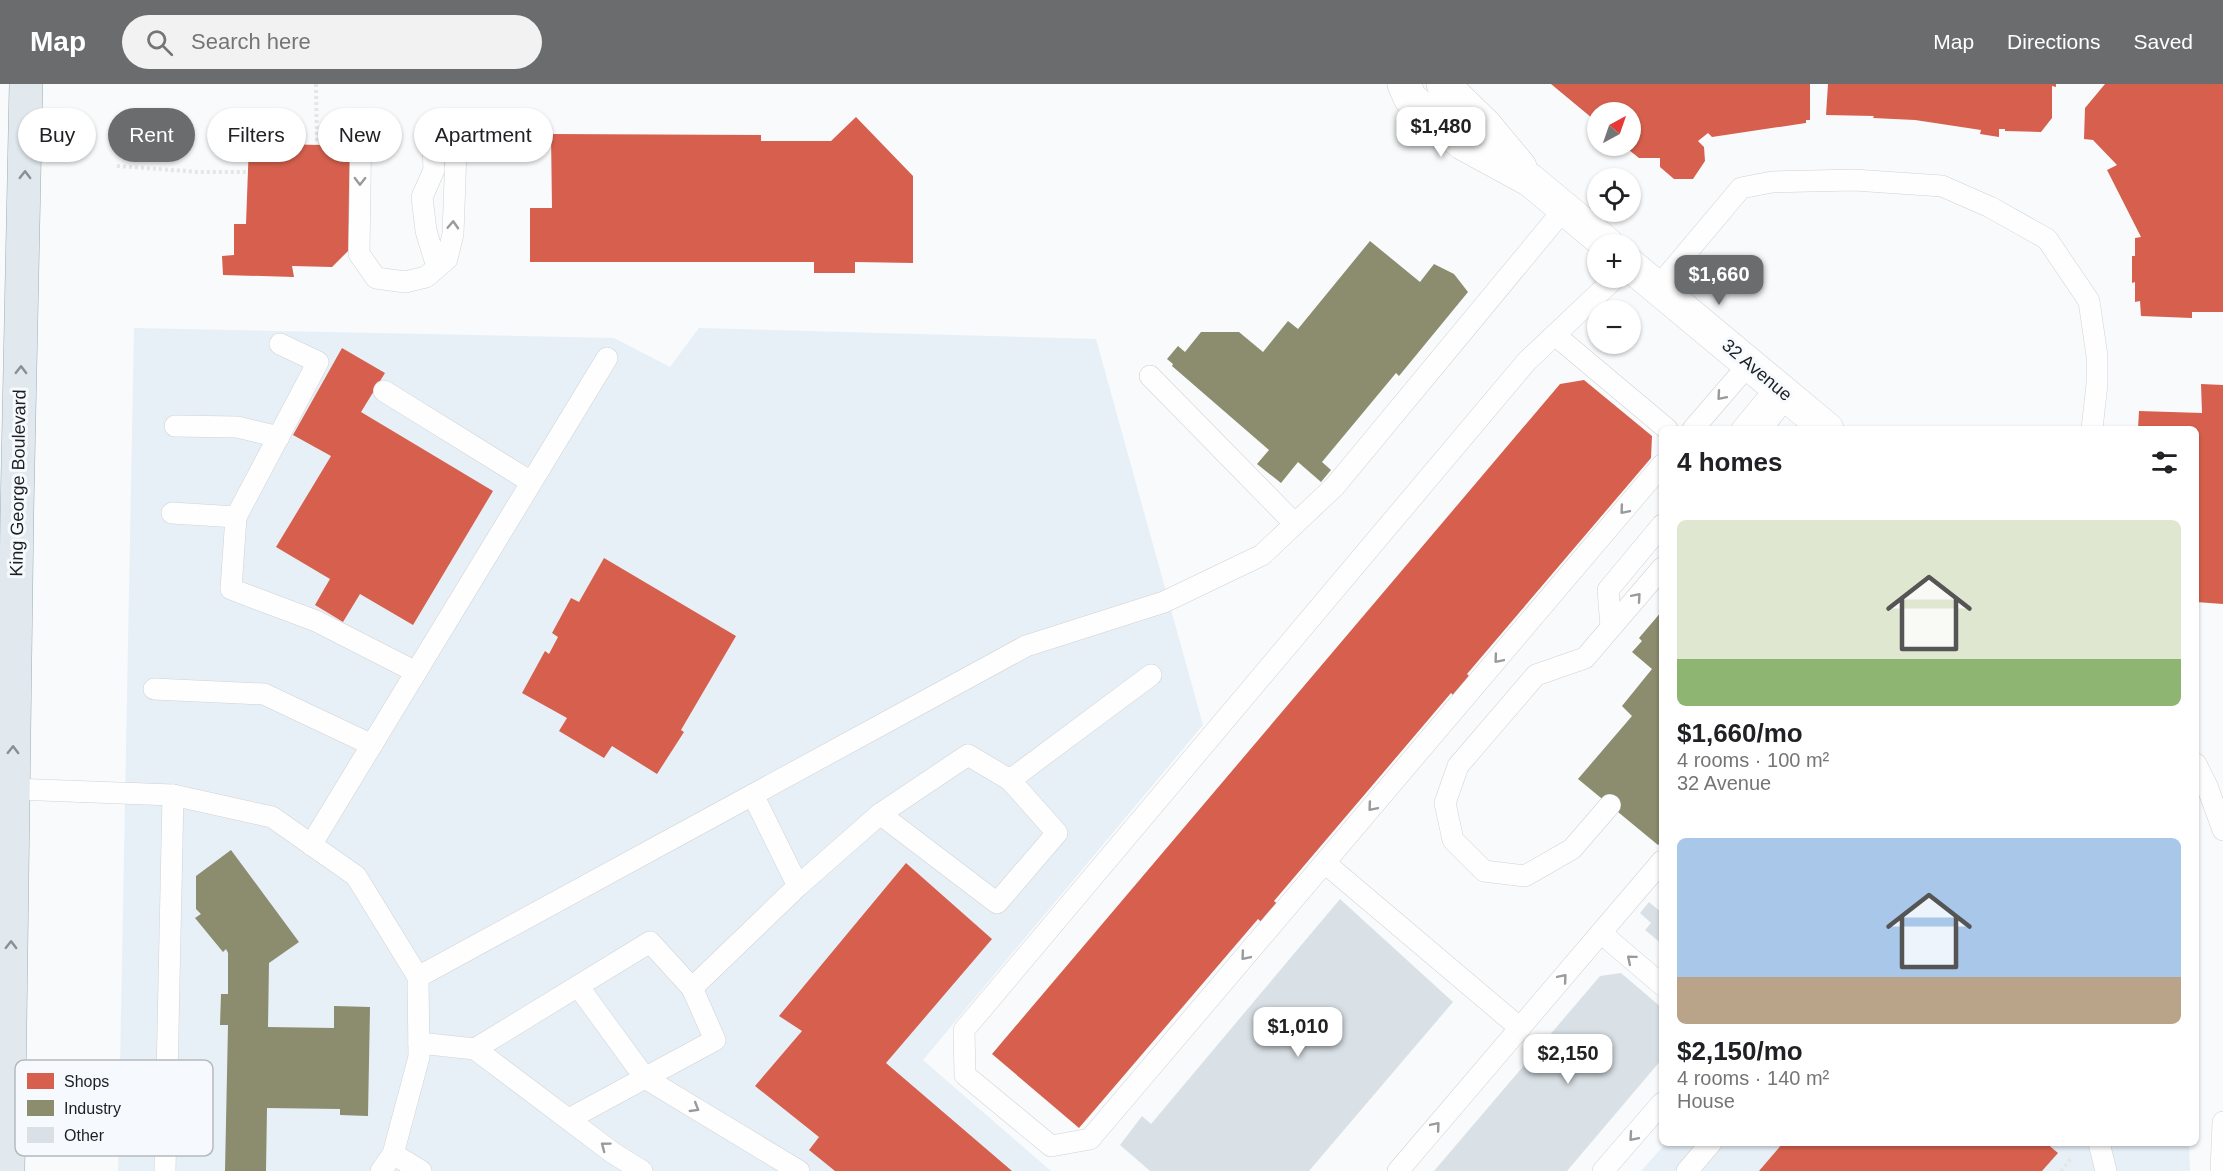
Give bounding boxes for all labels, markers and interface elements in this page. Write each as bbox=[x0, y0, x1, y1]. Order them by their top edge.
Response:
search box bbox=[122, 15, 542, 69]
text: Map bbox=[30, 26, 86, 57]
icon: search bbox=[143, 26, 176, 59]
text: Search here bbox=[191, 29, 311, 54]
text: Map bbox=[1933, 30, 1974, 53]
text: Directions bbox=[2007, 30, 2100, 53]
text: Saved bbox=[2133, 30, 2193, 53]
north arrow bbox=[1587, 102, 1641, 156]
map controls bbox=[1587, 102, 1641, 354]
pin: $1,480 bbox=[1392, 107, 1490, 158]
chip: Buy bbox=[18, 108, 96, 162]
chip: Rent bbox=[108, 108, 195, 162]
chip: Filters bbox=[207, 108, 306, 162]
chip: New bbox=[318, 108, 402, 162]
chip: Apartment bbox=[414, 108, 553, 162]
text: $1,480 bbox=[1410, 115, 1472, 137]
button: locate bbox=[1587, 168, 1641, 222]
one-way arrow bbox=[19, 170, 31, 179]
one-way arrow bbox=[354, 177, 367, 186]
one-way arrow bbox=[446, 220, 459, 229]
button: + bbox=[1587, 234, 1641, 288]
pin: $1,660 bbox=[1670, 255, 1768, 306]
text: $1,660 bbox=[1688, 263, 1750, 285]
button: − bbox=[1587, 300, 1641, 354]
street label: 32 Avenue bbox=[1718, 335, 1796, 405]
one-way arrow bbox=[14, 365, 27, 374]
street label: King George Boulevard bbox=[6, 389, 30, 577]
one-way arrow bbox=[1717, 389, 1728, 400]
icon: filters bbox=[2148, 446, 2181, 479]
text: 4 homes bbox=[1677, 447, 1783, 477]
one-way arrow bbox=[1620, 503, 1631, 514]
icon: home bbox=[1875, 559, 1983, 667]
one-way arrow bbox=[1629, 593, 1640, 604]
one-way arrow bbox=[1494, 652, 1505, 663]
text: $1,660/mo bbox=[1677, 718, 1803, 748]
one-way arrow bbox=[7, 745, 20, 754]
text: 4 rooms · 100 m² bbox=[1677, 749, 1829, 771]
text: 32 Avenue bbox=[1677, 772, 1771, 794]
one-way arrow bbox=[1368, 800, 1379, 811]
icon: home bbox=[1875, 877, 1983, 985]
one-way arrow bbox=[5, 940, 17, 949]
one-way arrow bbox=[1242, 949, 1253, 960]
one-way arrow bbox=[1627, 955, 1638, 966]
one-way arrow bbox=[1555, 974, 1566, 985]
pin: $1,010 bbox=[1249, 1007, 1347, 1058]
text: $1,010 bbox=[1267, 1015, 1329, 1037]
pin: $2,150 bbox=[1519, 1034, 1617, 1085]
text: $2,150/mo bbox=[1677, 1036, 1803, 1066]
text: $2,150 bbox=[1537, 1042, 1599, 1064]
legend bbox=[15, 1060, 213, 1156]
text: 4 rooms · 140 m² bbox=[1677, 1067, 1829, 1089]
text: Shops bbox=[64, 1073, 109, 1090]
text: House bbox=[1677, 1090, 1735, 1112]
text: Industry bbox=[64, 1100, 121, 1117]
one-way arrow bbox=[689, 1100, 699, 1112]
one-way arrow bbox=[1429, 1122, 1440, 1133]
text: Other bbox=[64, 1127, 105, 1144]
one-way arrow bbox=[1629, 1130, 1640, 1141]
one-way arrow bbox=[600, 1143, 611, 1154]

